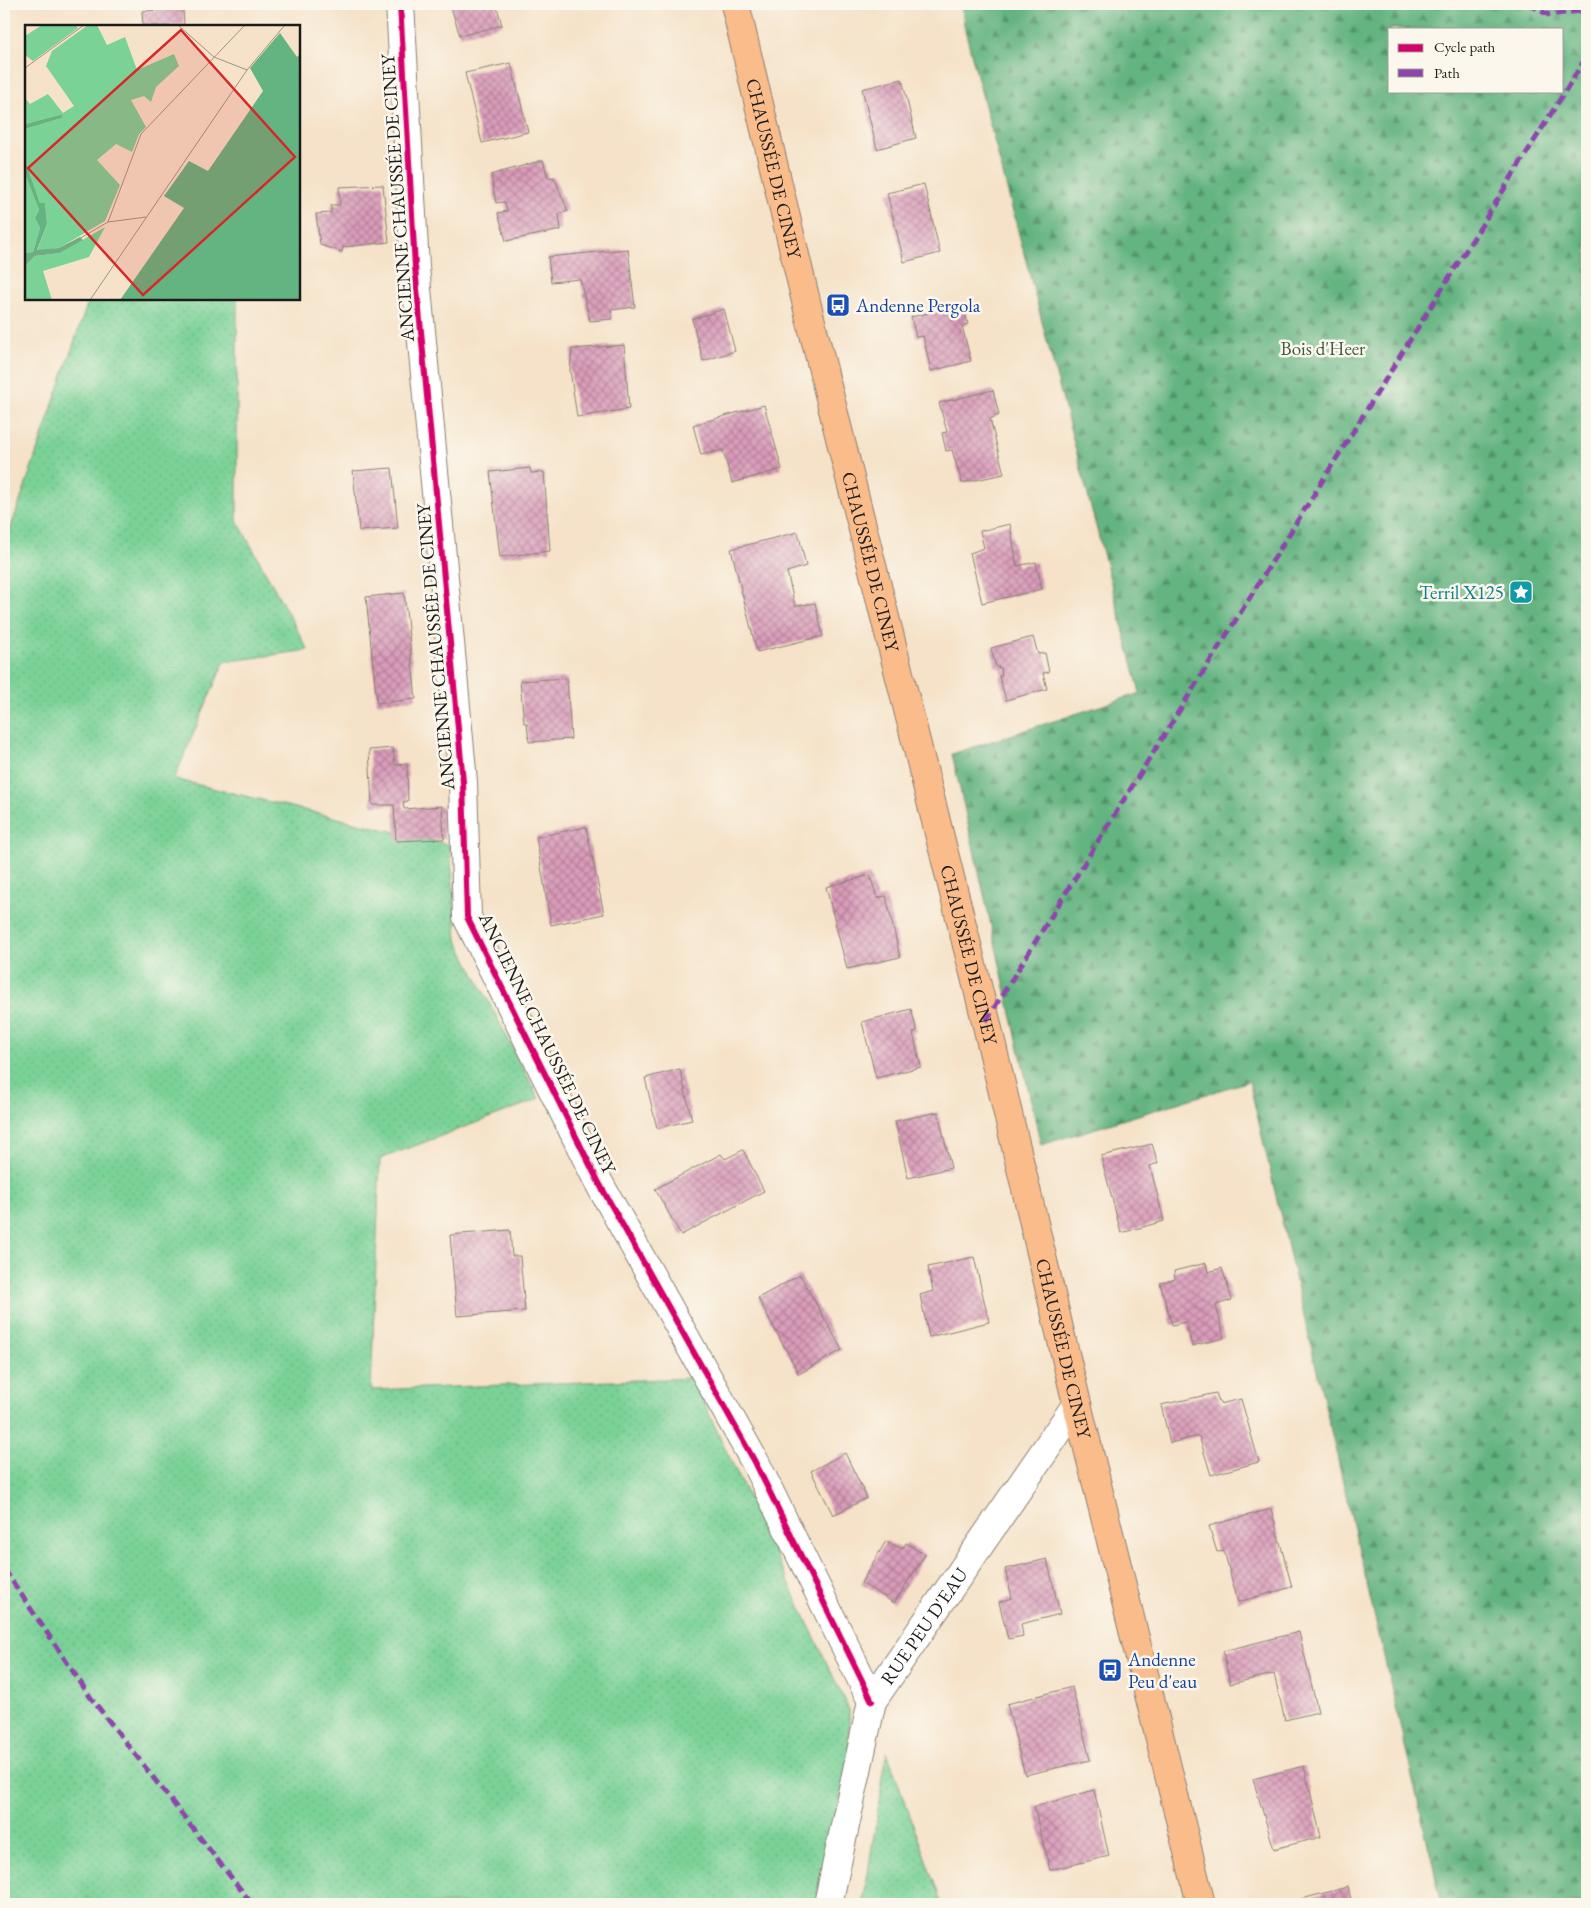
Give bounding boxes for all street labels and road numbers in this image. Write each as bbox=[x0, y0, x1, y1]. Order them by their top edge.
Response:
street label: ANCIENNE CHAUSSÉE DE CINEY bbox=[375, 52, 420, 343]
street label: CHAUSSÉE DE CINEY bbox=[740, 76, 808, 262]
street label: CHAUSSÉE DE CINEY bbox=[836, 469, 905, 655]
street label: ANCIENNE CHAUSSÉE DE CINEY bbox=[410, 501, 461, 792]
street label: CHAUSSÉE DE CINEY bbox=[934, 862, 1003, 1048]
street label: ANCIENNE CHAUSSÉE DE CINEY bbox=[473, 907, 622, 1179]
street label: CHAUSSÉE DE CINEY bbox=[1030, 1256, 1097, 1442]
street label: RUE PEU D'EAU bbox=[875, 1563, 974, 1690]

